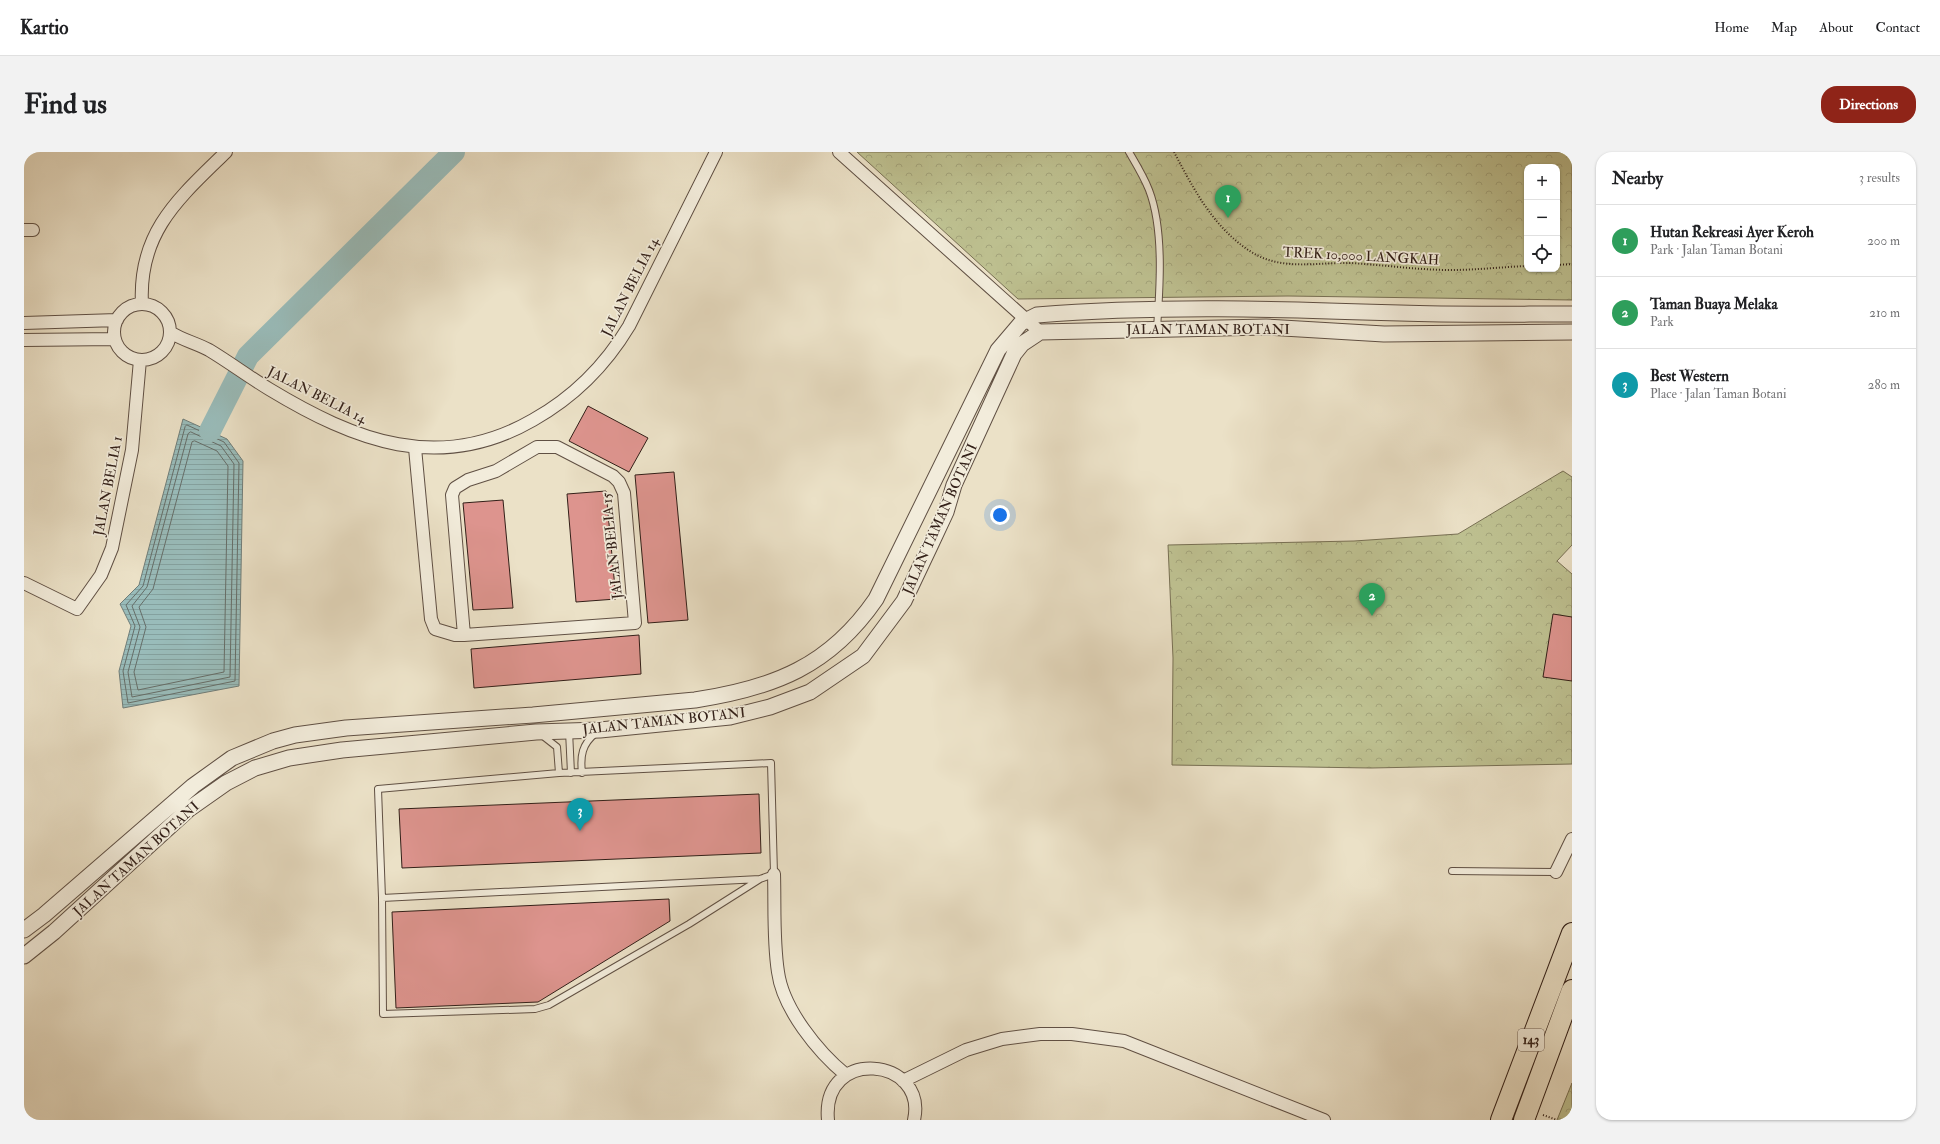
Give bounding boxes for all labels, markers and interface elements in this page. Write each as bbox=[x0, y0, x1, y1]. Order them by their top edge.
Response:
text: Kartio bbox=[20, 16, 68, 40]
text: Home bbox=[1714, 19, 1749, 36]
text: Map bbox=[1771, 19, 1797, 36]
text: About bbox=[1819, 19, 1853, 36]
text: Contact bbox=[1875, 19, 1920, 36]
button: Directions bbox=[1821, 86, 1916, 123]
text: Find us bbox=[24, 87, 107, 122]
map controls bbox=[1524, 164, 1560, 272]
button: + bbox=[1524, 164, 1560, 200]
text: Nearby bbox=[1612, 168, 1663, 189]
text: 3 results bbox=[1859, 170, 1900, 186]
pin: 1 bbox=[1215, 185, 1241, 218]
button: − bbox=[1524, 200, 1560, 236]
text: Hutan Rekreasi Ayer Keroh bbox=[1650, 223, 1814, 242]
street label: JALAN BELIA 14 bbox=[597, 233, 663, 340]
text: 1 bbox=[1623, 233, 1627, 249]
text: 200 m bbox=[1867, 233, 1900, 249]
button: locate bbox=[1524, 236, 1560, 272]
text: Park · Jalan Taman Botani bbox=[1650, 242, 1783, 258]
street label: TREK 10,000 LANGKAH bbox=[1282, 243, 1440, 269]
text: Taman Buaya Melaka bbox=[1650, 295, 1778, 314]
text: 2 bbox=[1622, 305, 1628, 321]
text: 210 m bbox=[1869, 305, 1900, 321]
text: Park bbox=[1650, 314, 1674, 330]
street label: JALAN TAMAN BOTANI bbox=[1125, 321, 1290, 338]
street label: JALAN BELIA 14 bbox=[264, 362, 371, 428]
text: Best Western bbox=[1650, 367, 1729, 386]
text: 3 bbox=[1623, 377, 1628, 393]
text: 280 m bbox=[1868, 377, 1900, 393]
text: Place · Jalan Taman Botani bbox=[1650, 386, 1786, 402]
street label: JALAN BELIA 1 bbox=[90, 435, 126, 538]
street label: JALAN TAMAN BOTANI bbox=[899, 440, 981, 598]
street label: JALAN BELIA 15 bbox=[598, 491, 626, 601]
your location bbox=[990, 505, 1010, 525]
pin: 2 bbox=[1359, 583, 1385, 616]
street label: JALAN TAMAN BOTANI bbox=[581, 704, 747, 738]
street label: JALAN TAMAN BOTANI bbox=[69, 798, 203, 921]
pin: 3 bbox=[567, 798, 593, 831]
road number: 143 bbox=[1518, 1029, 1544, 1051]

